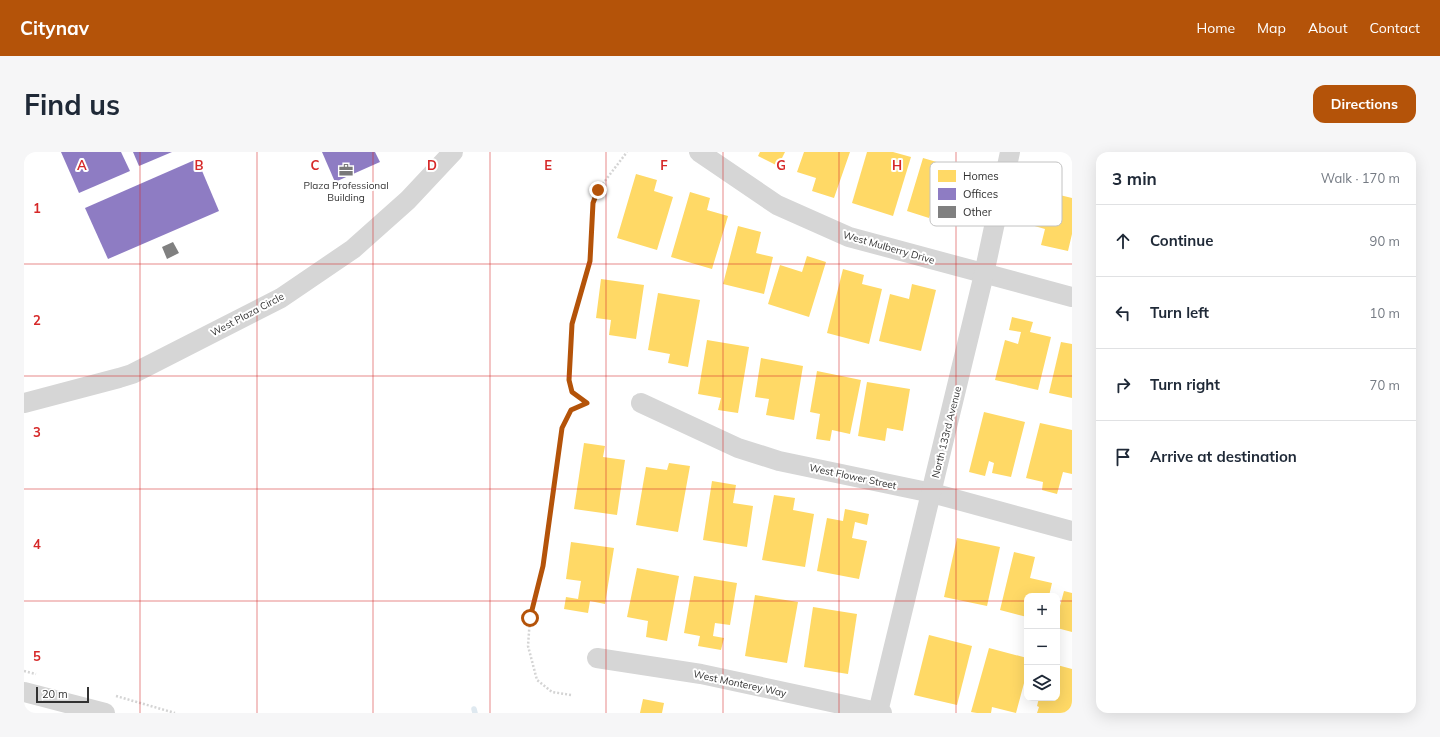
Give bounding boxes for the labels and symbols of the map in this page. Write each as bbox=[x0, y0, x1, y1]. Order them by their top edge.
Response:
text: A bbox=[77, 157, 87, 173]
text: B bbox=[195, 157, 204, 173]
text: C bbox=[311, 157, 320, 173]
text: D bbox=[427, 157, 437, 173]
text: E bbox=[544, 157, 552, 173]
text: F bbox=[660, 157, 668, 173]
text: G bbox=[776, 157, 786, 173]
text: H bbox=[892, 157, 902, 173]
office icon: Plaza Professional Building bbox=[338, 162, 354, 178]
legend bbox=[930, 162, 1062, 226]
text: Homes bbox=[963, 169, 999, 183]
place label: Plaza Professional Building bbox=[303, 179, 389, 204]
route end bbox=[589, 181, 607, 199]
text: Offices bbox=[963, 187, 998, 201]
text: 1 bbox=[33, 200, 41, 216]
text: Other bbox=[963, 205, 992, 219]
street label: West Mulberry Drive bbox=[842, 228, 936, 267]
street label: West Plaza Circle bbox=[208, 290, 286, 339]
text: 2 bbox=[33, 312, 41, 328]
street label: North 133rd Avenue bbox=[929, 385, 964, 479]
text: 3 bbox=[33, 424, 41, 440]
street label: West Flower Street bbox=[808, 461, 898, 492]
text: 4 bbox=[33, 536, 41, 552]
route start bbox=[521, 609, 539, 627]
text: 5 bbox=[33, 648, 41, 664]
street label: West Monterey Way bbox=[692, 667, 788, 700]
scale bar bbox=[36, 685, 89, 704]

